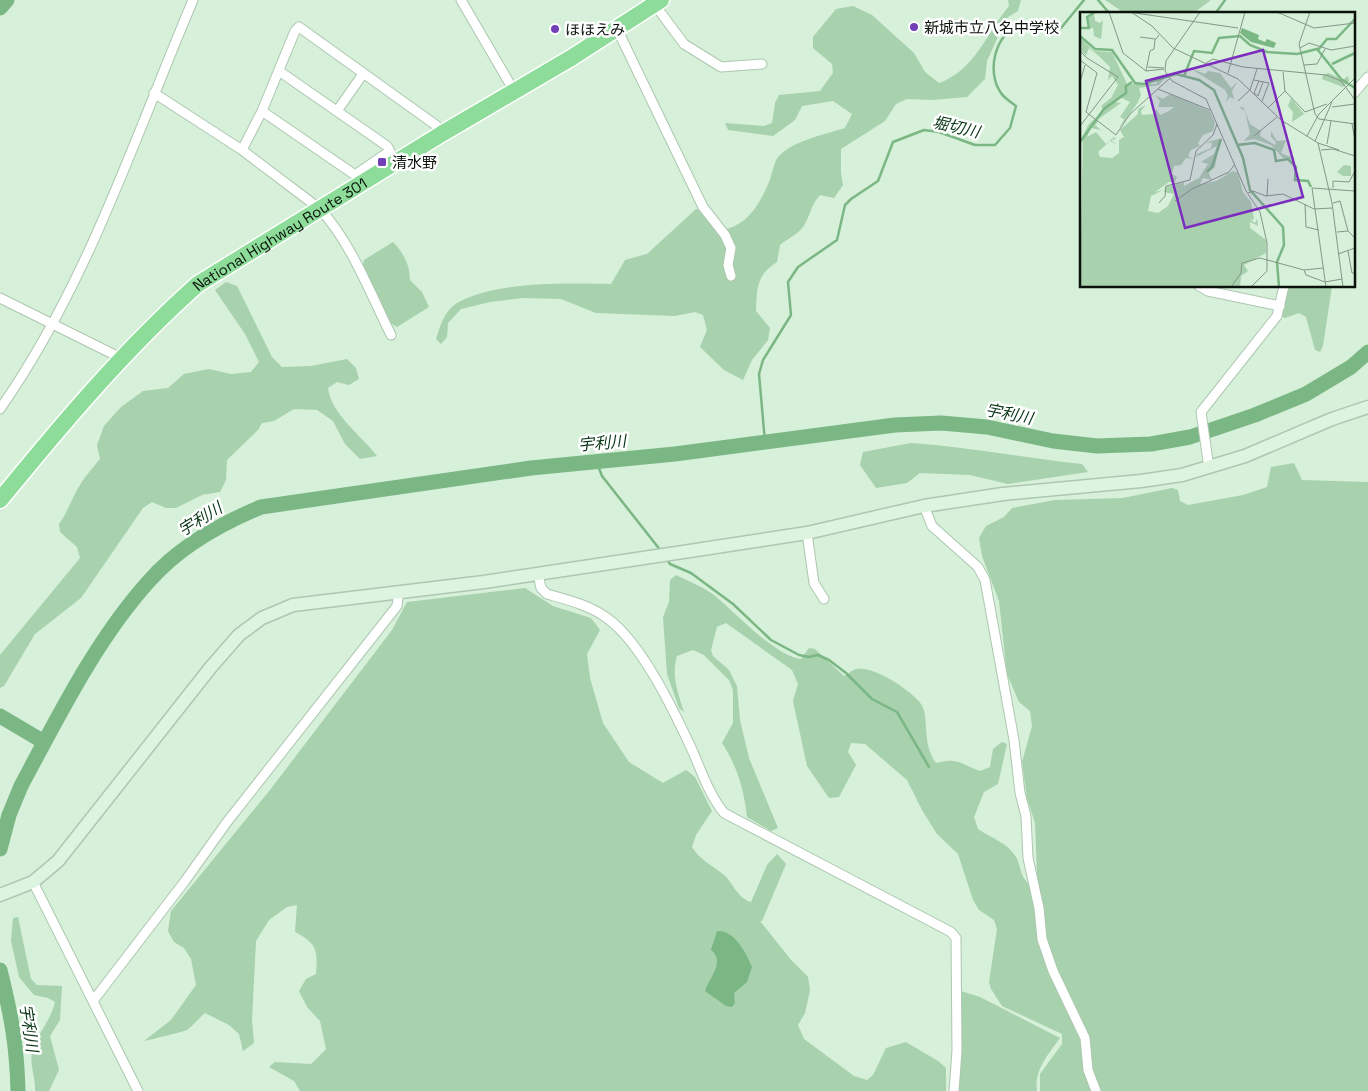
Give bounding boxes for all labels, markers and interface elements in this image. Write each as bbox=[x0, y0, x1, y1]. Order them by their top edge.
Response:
inset map bbox=[1080, 12, 1356, 288]
place label: 新城市立八名中学校 bbox=[924, 18, 1059, 37]
place label: ほほえみ bbox=[565, 20, 625, 39]
marker: 新城市立八名中学校 bbox=[908, 21, 920, 33]
marker: ほほえみ bbox=[549, 23, 561, 35]
water label: 堀切川 bbox=[930, 111, 984, 143]
place label: 清水野 bbox=[392, 153, 437, 172]
marker: 清水野 bbox=[376, 156, 388, 168]
street label: National Highway Route 301 bbox=[188, 173, 370, 294]
water label: 宇利川 bbox=[983, 399, 1037, 429]
water label: 宇利川 bbox=[577, 430, 629, 456]
water label: 宇利川 bbox=[174, 496, 228, 541]
water label: 宇利川 bbox=[15, 1003, 43, 1055]

